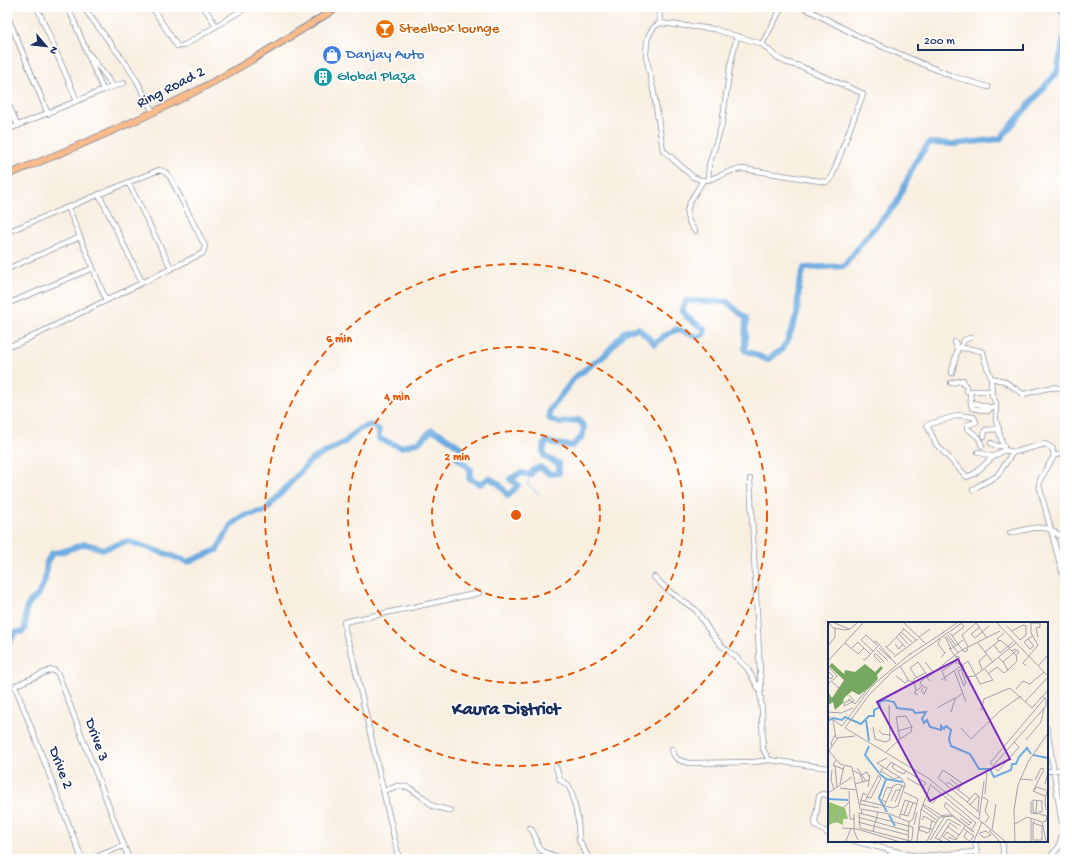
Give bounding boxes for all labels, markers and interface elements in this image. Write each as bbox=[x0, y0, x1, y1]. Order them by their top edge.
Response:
bar icon: Steelbox lounge bbox=[374, 18, 396, 40]
place label: Steelbox lounge bbox=[399, 20, 500, 38]
north arrow bbox=[26, 26, 66, 66]
scale bar bbox=[918, 26, 1023, 52]
text: 200 m bbox=[924, 35, 955, 49]
text: N bbox=[46, 44, 60, 56]
shop icon: Danjay Auto bbox=[321, 44, 343, 66]
place label: Danjay Auto bbox=[345, 46, 425, 64]
street label: Ring Road 2 bbox=[134, 63, 208, 113]
building icon: Global Plaza bbox=[312, 66, 334, 88]
place label: Global Plaza bbox=[337, 68, 416, 86]
text: 6 min bbox=[326, 333, 352, 347]
text: 4 min bbox=[383, 391, 410, 405]
text: 2 min bbox=[444, 451, 470, 465]
centre of rings bbox=[509, 508, 523, 522]
inset map bbox=[828, 622, 1048, 842]
district label: Kaura District bbox=[451, 699, 562, 722]
street label: Drive 3 bbox=[80, 715, 112, 764]
street label: Drive 2 bbox=[43, 743, 76, 792]

